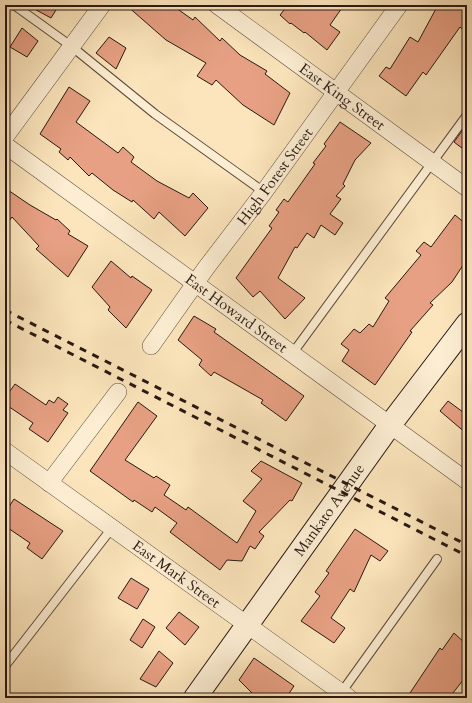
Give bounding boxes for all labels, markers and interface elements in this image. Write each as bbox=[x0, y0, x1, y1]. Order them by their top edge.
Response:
street label: East King Street bbox=[295, 58, 389, 135]
street label: High Forest Street bbox=[232, 123, 317, 229]
street label: East Howard Street bbox=[181, 269, 292, 357]
street label: Mankato Avenue bbox=[289, 460, 369, 560]
street label: East Mark Street bbox=[128, 536, 225, 613]

